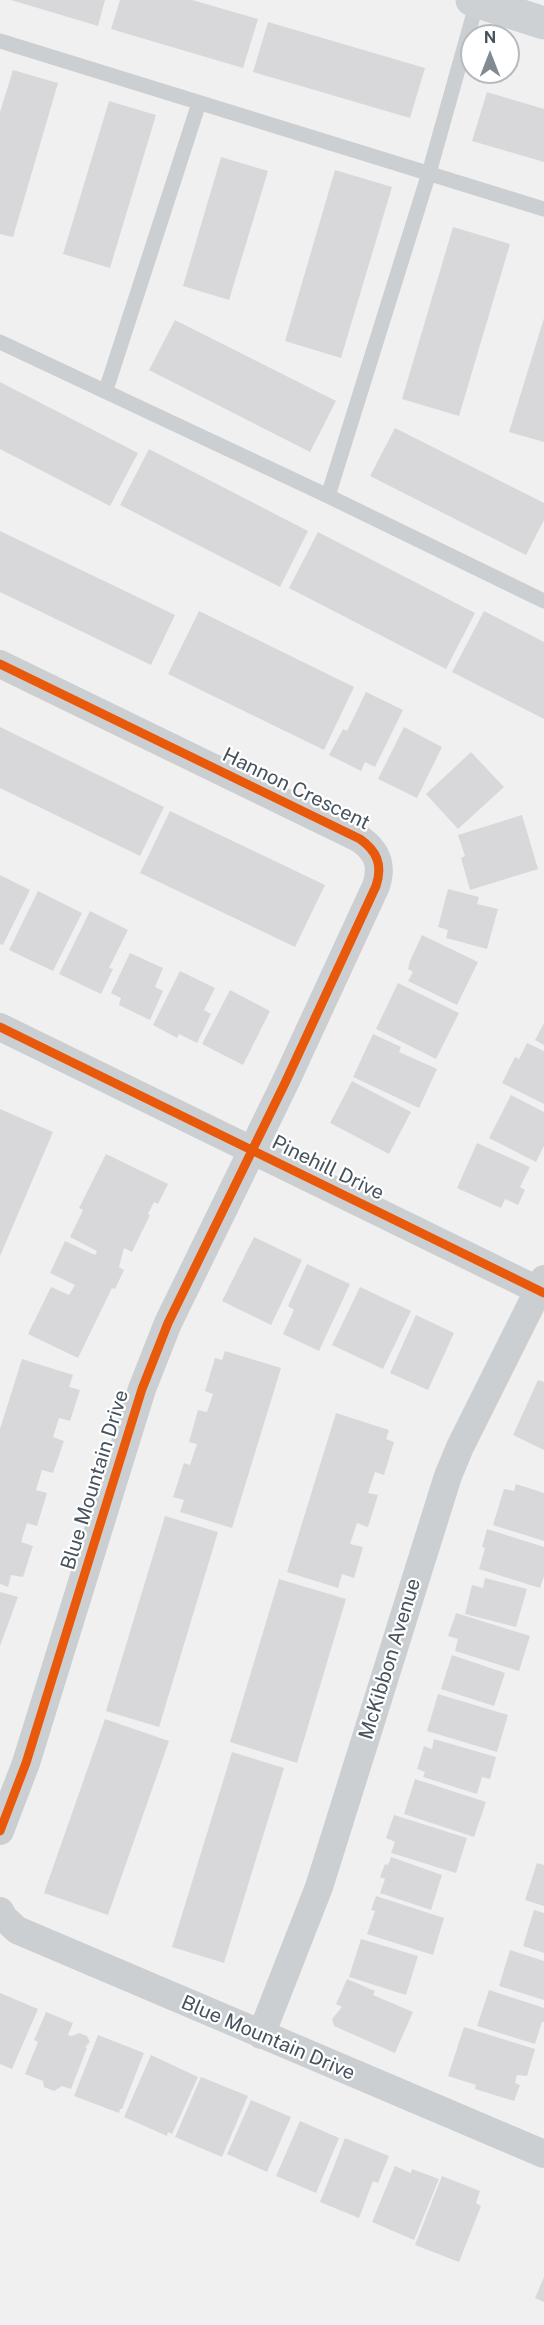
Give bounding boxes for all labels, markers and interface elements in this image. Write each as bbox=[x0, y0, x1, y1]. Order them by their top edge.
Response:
north arrow bbox=[460, 24, 520, 84]
text: N bbox=[484, 28, 496, 47]
street label: Hannon Crescent bbox=[218, 743, 374, 835]
street label: Pinehill Drive bbox=[268, 1131, 388, 1205]
street label: Blue Mountain Drive bbox=[56, 1387, 134, 1573]
street label: McKibbon Avenue bbox=[354, 1576, 426, 1742]
street label: Blue Mountain Drive bbox=[177, 1990, 359, 2086]

